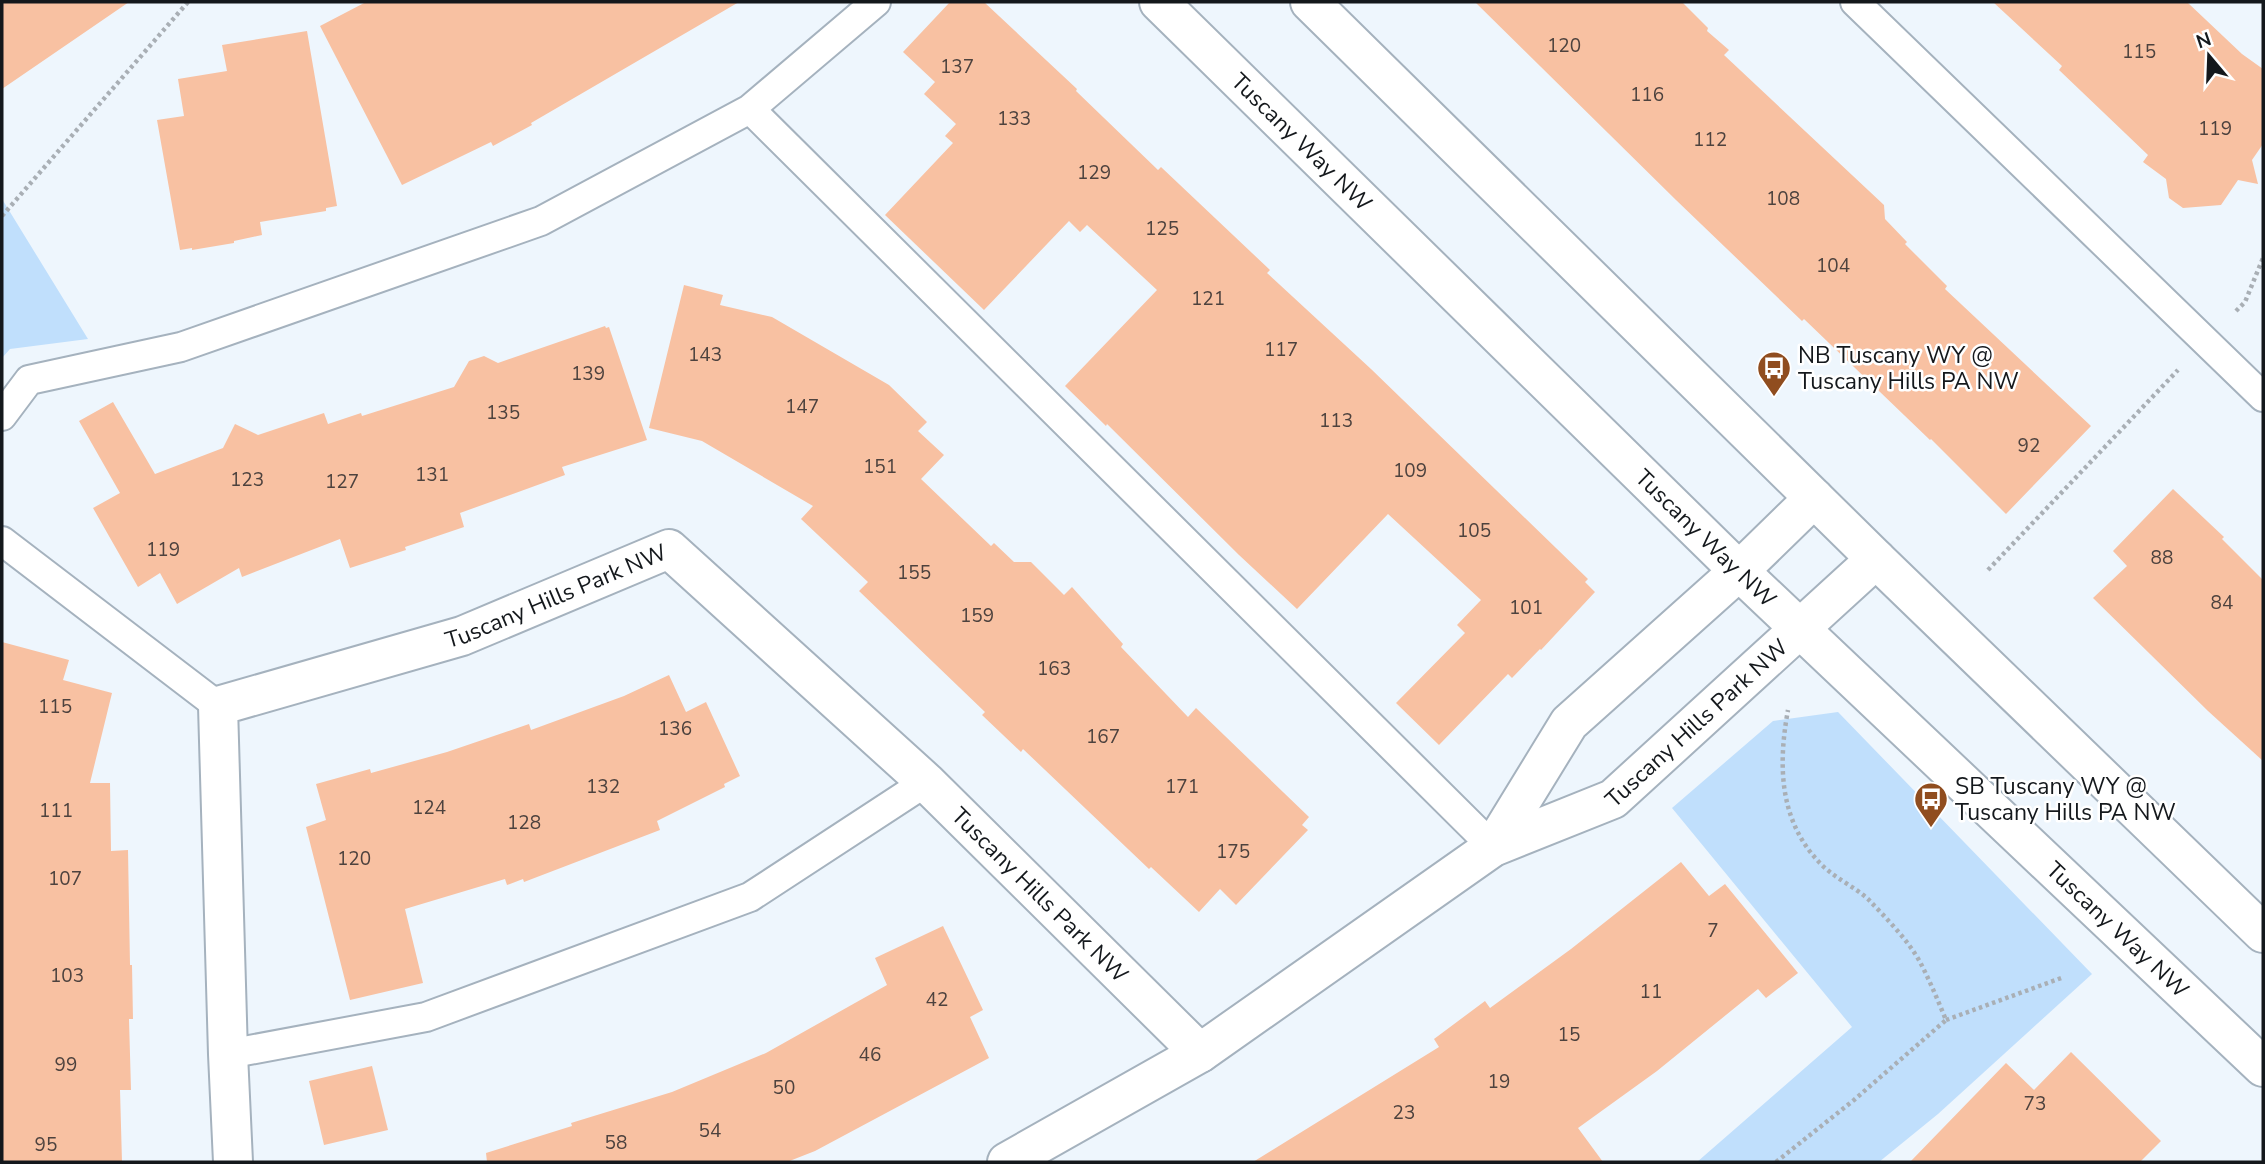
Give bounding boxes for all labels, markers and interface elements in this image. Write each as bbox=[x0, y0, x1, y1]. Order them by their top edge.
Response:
north arrow bbox=[2174, 21, 2244, 91]
text: N bbox=[2193, 26, 2215, 55]
house number: 120 bbox=[1547, 33, 1581, 59]
house number: 115 bbox=[2122, 39, 2156, 65]
house number: 137 bbox=[940, 54, 974, 80]
street label: Tuscany Way NW bbox=[1225, 66, 1379, 218]
house number: 116 bbox=[1630, 82, 1664, 108]
house number: 133 bbox=[997, 106, 1031, 132]
house number: 119 bbox=[2198, 116, 2232, 142]
house number: 112 bbox=[1693, 127, 1727, 153]
house number: 129 bbox=[1077, 160, 1111, 186]
house number: 108 bbox=[1766, 186, 1800, 212]
house number: 125 bbox=[1145, 216, 1179, 242]
house number: 104 bbox=[1816, 253, 1850, 279]
house number: 121 bbox=[1191, 286, 1225, 312]
house number: 117 bbox=[1264, 337, 1298, 363]
place label: NB Tuscany WY @ Tuscany Hills PA NW bbox=[1798, 340, 2019, 397]
house number: 143 bbox=[688, 342, 722, 368]
bus stop icon: NB Tuscany WY @ Tuscany Hills PA NW bbox=[1755, 349, 1793, 398]
house number: 139 bbox=[571, 361, 605, 387]
house number: 147 bbox=[785, 394, 819, 420]
house number: 135 bbox=[486, 400, 520, 426]
house number: 113 bbox=[1319, 408, 1353, 434]
house number: 92 bbox=[2018, 433, 2040, 459]
house number: 151 bbox=[863, 454, 897, 480]
house number: 109 bbox=[1393, 458, 1427, 484]
house number: 131 bbox=[415, 462, 449, 488]
street label: Tuscany Way NW bbox=[1629, 462, 1783, 614]
house number: 123 bbox=[230, 467, 264, 493]
house number: 127 bbox=[325, 469, 359, 495]
house number: 105 bbox=[1457, 518, 1491, 544]
street label: Tuscany Hills Park NW bbox=[442, 536, 671, 656]
house number: 119 bbox=[146, 537, 180, 563]
house number: 88 bbox=[2151, 545, 2173, 571]
house number: 155 bbox=[897, 560, 931, 586]
house number: 84 bbox=[2211, 590, 2233, 616]
house number: 101 bbox=[1509, 595, 1543, 621]
house number: 159 bbox=[960, 603, 994, 629]
street label: Tuscany Hills Park NW bbox=[1598, 631, 1794, 814]
house number: 163 bbox=[1037, 656, 1071, 682]
house number: 115 bbox=[38, 694, 72, 720]
house number: 136 bbox=[658, 716, 692, 742]
house number: 167 bbox=[1086, 724, 1120, 750]
place label: SB Tuscany WY @ Tuscany Hills PA NW bbox=[1955, 771, 2176, 828]
house number: 132 bbox=[586, 774, 620, 800]
house number: 171 bbox=[1165, 774, 1199, 800]
bus stop icon: SB Tuscany WY @ Tuscany Hills PA NW bbox=[1912, 780, 1950, 829]
house number: 124 bbox=[412, 795, 446, 821]
house number: 111 bbox=[39, 798, 73, 824]
street label: Tuscany Hills Park NW bbox=[945, 800, 1135, 989]
house number: 128 bbox=[507, 810, 541, 836]
house number: 175 bbox=[1216, 839, 1250, 865]
house number: 120 bbox=[337, 846, 371, 872]
street label: Tuscany Way NW bbox=[2040, 854, 2196, 1005]
house number: 107 bbox=[48, 866, 82, 892]
house number: 7 bbox=[1707, 918, 1719, 944]
house number: 103 bbox=[50, 963, 84, 989]
house number: 11 bbox=[1640, 979, 1662, 1005]
house number: 42 bbox=[926, 987, 948, 1013]
house number: 15 bbox=[1558, 1022, 1580, 1048]
house number: 46 bbox=[859, 1042, 881, 1068]
house number: 99 bbox=[55, 1052, 77, 1078]
house number: 19 bbox=[1488, 1069, 1510, 1095]
house number: 50 bbox=[773, 1075, 795, 1101]
house number: 73 bbox=[2024, 1091, 2046, 1117]
house number: 23 bbox=[1393, 1100, 1415, 1126]
house number: 54 bbox=[699, 1118, 721, 1144]
house number: 58 bbox=[605, 1130, 627, 1156]
house number: 95 bbox=[35, 1132, 57, 1158]

